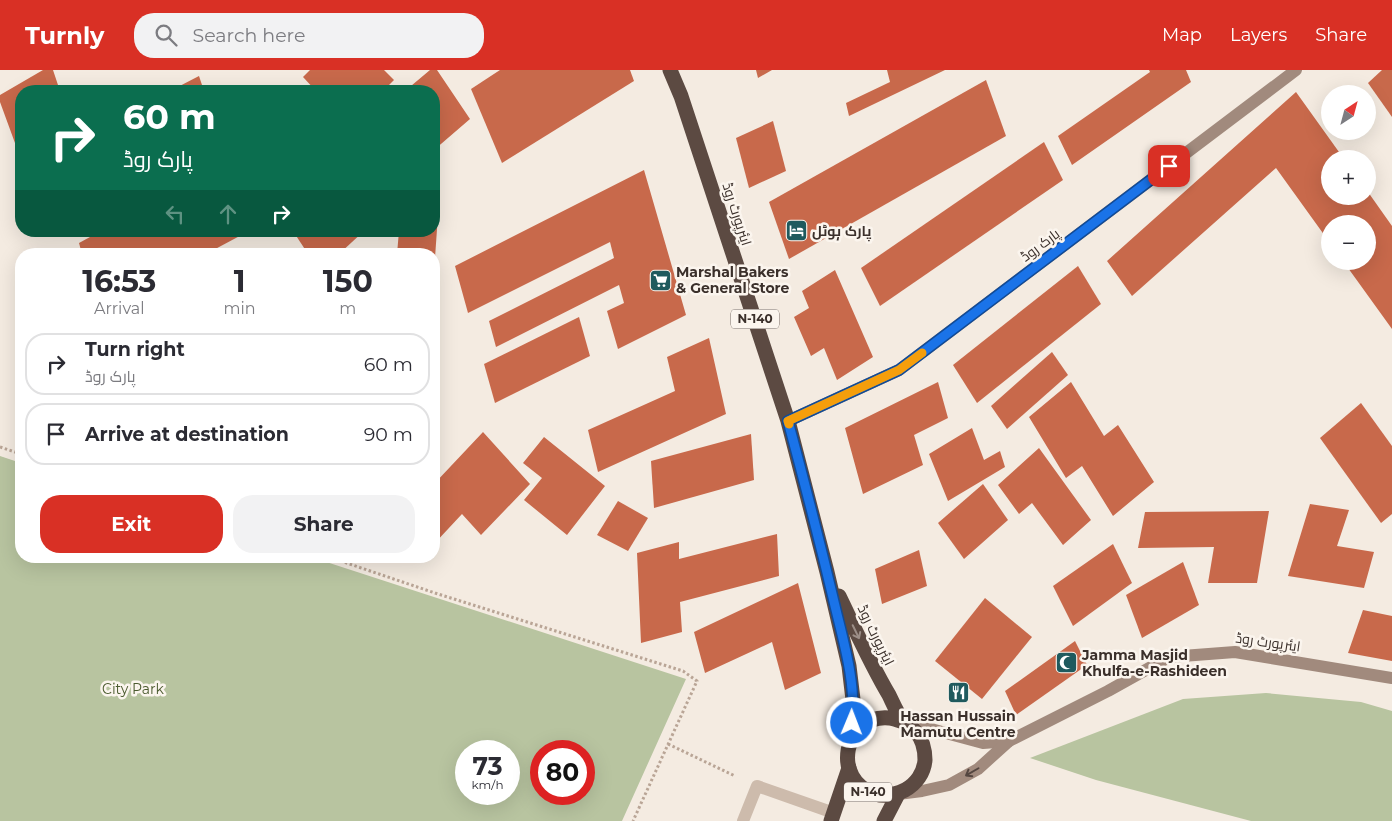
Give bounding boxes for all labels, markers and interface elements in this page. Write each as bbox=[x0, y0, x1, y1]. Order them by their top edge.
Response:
search box bbox=[134, 13, 484, 58]
text: Turnly bbox=[25, 21, 104, 50]
icon: search bbox=[152, 21, 180, 49]
text: Search here bbox=[192, 24, 305, 47]
text: Map bbox=[1162, 24, 1202, 46]
text: Layers bbox=[1230, 24, 1287, 46]
text: Share bbox=[1315, 24, 1367, 46]
north arrow bbox=[1321, 85, 1376, 140]
map controls bbox=[1321, 85, 1376, 270]
text: 60 m bbox=[123, 95, 216, 138]
icon: right bbox=[40, 105, 105, 170]
pin bbox=[1148, 145, 1190, 187]
text: پارک روڈ bbox=[123, 146, 193, 173]
button: + bbox=[1321, 150, 1376, 205]
icon: arrive bbox=[1155, 152, 1183, 180]
street label: ایئرپورٹ روڈ bbox=[717, 180, 756, 248]
icon: left bbox=[161, 200, 189, 228]
icon: ahead bbox=[214, 200, 242, 228]
icon: right bbox=[267, 200, 295, 228]
button: − bbox=[1321, 215, 1376, 270]
hotel icon: پارک ہوٹل bbox=[784, 219, 808, 243]
place label: پارک ہوٹل bbox=[812, 222, 871, 242]
street label: پارک روڈ bbox=[1017, 224, 1064, 266]
text: 16:53 bbox=[82, 263, 156, 300]
text: 1 bbox=[234, 263, 245, 300]
text: 150 bbox=[323, 263, 373, 300]
place label: Marshal Bakers & General Store bbox=[676, 263, 790, 297]
supermarket icon: Marshal Bakers & General Store bbox=[648, 268, 672, 292]
text: Arrival bbox=[94, 299, 145, 318]
text: min bbox=[224, 299, 256, 318]
text: m bbox=[339, 299, 356, 318]
road number: N-140 bbox=[731, 310, 779, 328]
text: Turn right bbox=[85, 338, 185, 361]
icon: right bbox=[42, 350, 70, 378]
text: 60 m bbox=[364, 353, 413, 376]
text: پارک روڈ bbox=[85, 367, 136, 386]
icon: arrive bbox=[42, 420, 70, 448]
text: Arrive at destination bbox=[85, 423, 289, 446]
text: 90 m bbox=[364, 423, 413, 446]
button: Exit bbox=[40, 495, 223, 553]
button: Share bbox=[233, 495, 415, 553]
street label: ایئرپورٹ روڈ bbox=[853, 602, 898, 669]
one-way arrow bbox=[852, 624, 861, 639]
street label: ایئرپورٹ روڈ bbox=[1234, 629, 1302, 656]
place label: Jamma Masjid Khulfa-e-Rashideen bbox=[1081, 646, 1227, 680]
mosque icon: Jamma Masjid Khulfa-e-Rashideen bbox=[1054, 651, 1078, 675]
park label: City Park bbox=[102, 680, 165, 698]
restaurant icon: Hassan Hussain Mamutu Centre bbox=[946, 681, 970, 705]
position arrow bbox=[825, 696, 877, 748]
place label: Hassan Hussain Mamutu Centre bbox=[900, 707, 1016, 741]
speed limit sign: 80 bbox=[530, 740, 595, 805]
text: 73 bbox=[472, 751, 503, 781]
one-way arrow bbox=[965, 768, 979, 778]
text: km/h bbox=[471, 777, 504, 792]
road number: N-140 bbox=[844, 782, 892, 802]

